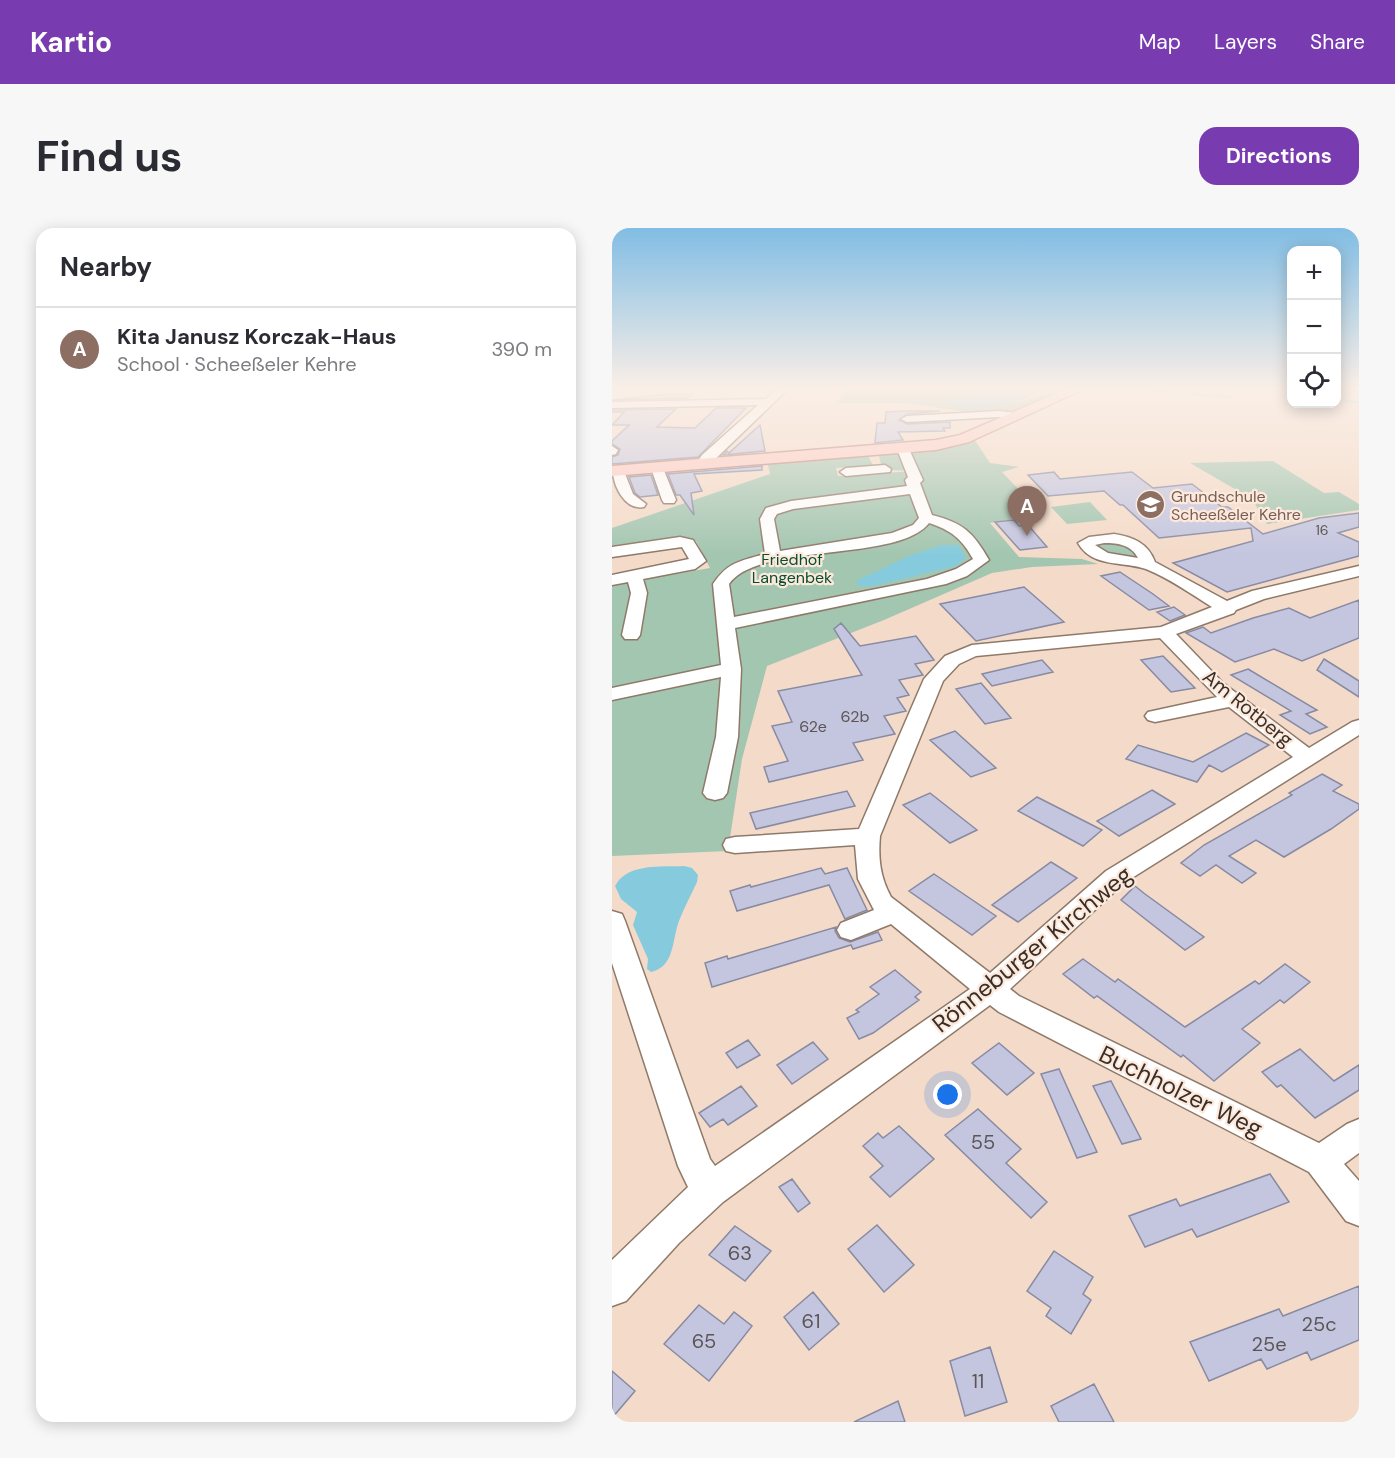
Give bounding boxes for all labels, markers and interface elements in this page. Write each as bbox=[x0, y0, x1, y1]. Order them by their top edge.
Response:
text: Kartio bbox=[30, 24, 112, 61]
text: Map bbox=[1139, 28, 1181, 56]
text: Layers bbox=[1214, 28, 1277, 56]
text: Share bbox=[1310, 28, 1365, 56]
button: Directions bbox=[1199, 127, 1359, 185]
text: Find us bbox=[36, 129, 182, 184]
map controls bbox=[1287, 246, 1341, 408]
button: + bbox=[1287, 246, 1341, 300]
text: Nearby bbox=[60, 250, 152, 284]
button: − bbox=[1287, 300, 1341, 354]
text: Kita Janusz Korczak-Haus bbox=[117, 322, 397, 351]
text: A bbox=[72, 336, 87, 362]
text: 390 m bbox=[491, 336, 552, 362]
text: School · Scheeßeler Kehre bbox=[117, 351, 357, 377]
button: locate bbox=[1287, 354, 1341, 408]
pin: A bbox=[1008, 486, 1046, 536]
place label: Grundschule Scheeßeler Kehre bbox=[1171, 486, 1301, 525]
school or university icon: Grundschule Scheeßeler Kehre bbox=[1134, 489, 1166, 521]
house number: 16 bbox=[1315, 521, 1329, 539]
park label: Friedhof Langenbek bbox=[752, 549, 832, 588]
street label: Am Rotberg bbox=[1197, 664, 1299, 752]
house number: 62b bbox=[841, 706, 869, 727]
house number: 62e bbox=[799, 716, 827, 737]
street label: Rönneburger Kirchweg bbox=[926, 859, 1138, 1039]
street label: Buchholzer Weg bbox=[1094, 1038, 1268, 1144]
your location bbox=[933, 1080, 962, 1109]
house number: 55 bbox=[971, 1129, 995, 1155]
house number: 63 bbox=[728, 1240, 752, 1266]
house number: 61 bbox=[802, 1308, 820, 1334]
house number: 25c bbox=[1301, 1311, 1337, 1337]
house number: 65 bbox=[692, 1328, 716, 1354]
house number: 25e bbox=[1251, 1331, 1287, 1357]
house number: 11 bbox=[972, 1368, 984, 1394]

